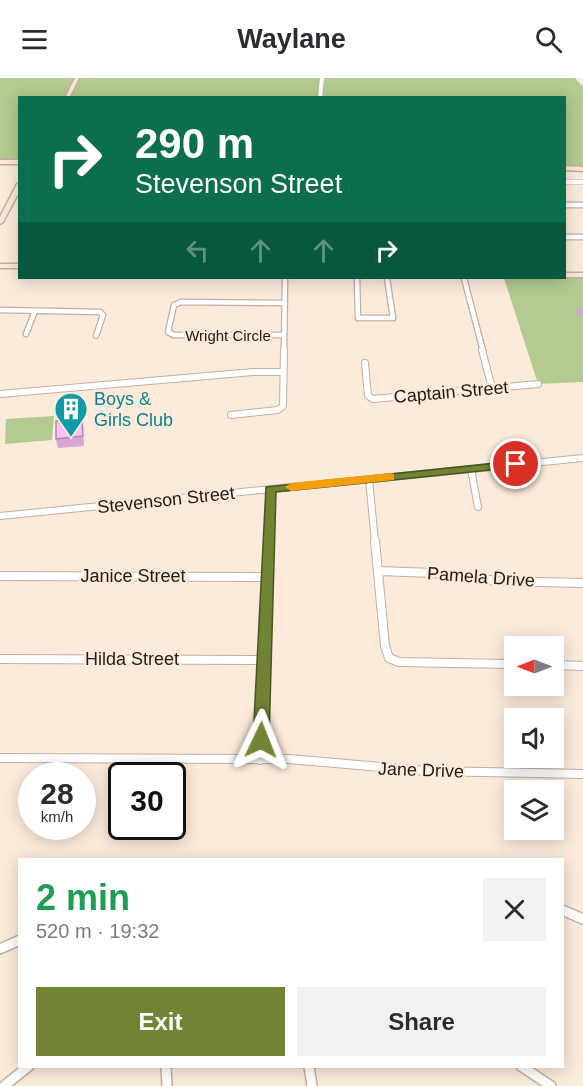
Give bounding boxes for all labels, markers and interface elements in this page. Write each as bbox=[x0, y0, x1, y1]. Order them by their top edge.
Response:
icon: menu bbox=[18, 23, 51, 56]
icon: search bbox=[532, 23, 565, 56]
text: Waylane bbox=[237, 24, 346, 54]
icon: right bbox=[36, 120, 114, 198]
text: 290 m bbox=[135, 120, 254, 167]
text: Stevenson Street bbox=[135, 169, 342, 199]
icon: left bbox=[181, 234, 214, 267]
icon: ahead bbox=[244, 234, 277, 267]
icon: ahead bbox=[307, 234, 340, 267]
icon: right bbox=[370, 234, 403, 267]
street label: Wright Circle bbox=[185, 327, 271, 344]
street label: Captain Street bbox=[393, 377, 509, 407]
place label: Boys & Girls Club bbox=[94, 389, 173, 430]
building icon: Boys & Girls Club bbox=[53, 391, 89, 438]
pin bbox=[490, 438, 541, 489]
icon: arrive bbox=[499, 447, 532, 480]
street label: Stevenson Street bbox=[96, 483, 236, 517]
street label: Pamela Drive bbox=[426, 563, 536, 591]
street label: Janice Street bbox=[80, 566, 186, 586]
north arrow bbox=[504, 636, 564, 696]
map controls bbox=[504, 636, 564, 840]
street label: Hilda Street bbox=[85, 649, 179, 669]
position arrow bbox=[229, 708, 293, 772]
button: sound bbox=[504, 708, 564, 768]
street label: Jane Drive bbox=[378, 759, 464, 781]
speed limit sign: 30 bbox=[108, 762, 186, 840]
text: 28 bbox=[40, 777, 74, 810]
button: layers bbox=[504, 780, 564, 840]
text: km/h bbox=[41, 808, 73, 825]
text: 2 min bbox=[36, 877, 130, 918]
button: close bbox=[483, 878, 546, 941]
text: 520 m · 19:32 bbox=[36, 920, 159, 942]
button: Exit bbox=[36, 987, 285, 1056]
button: Share bbox=[297, 987, 546, 1056]

